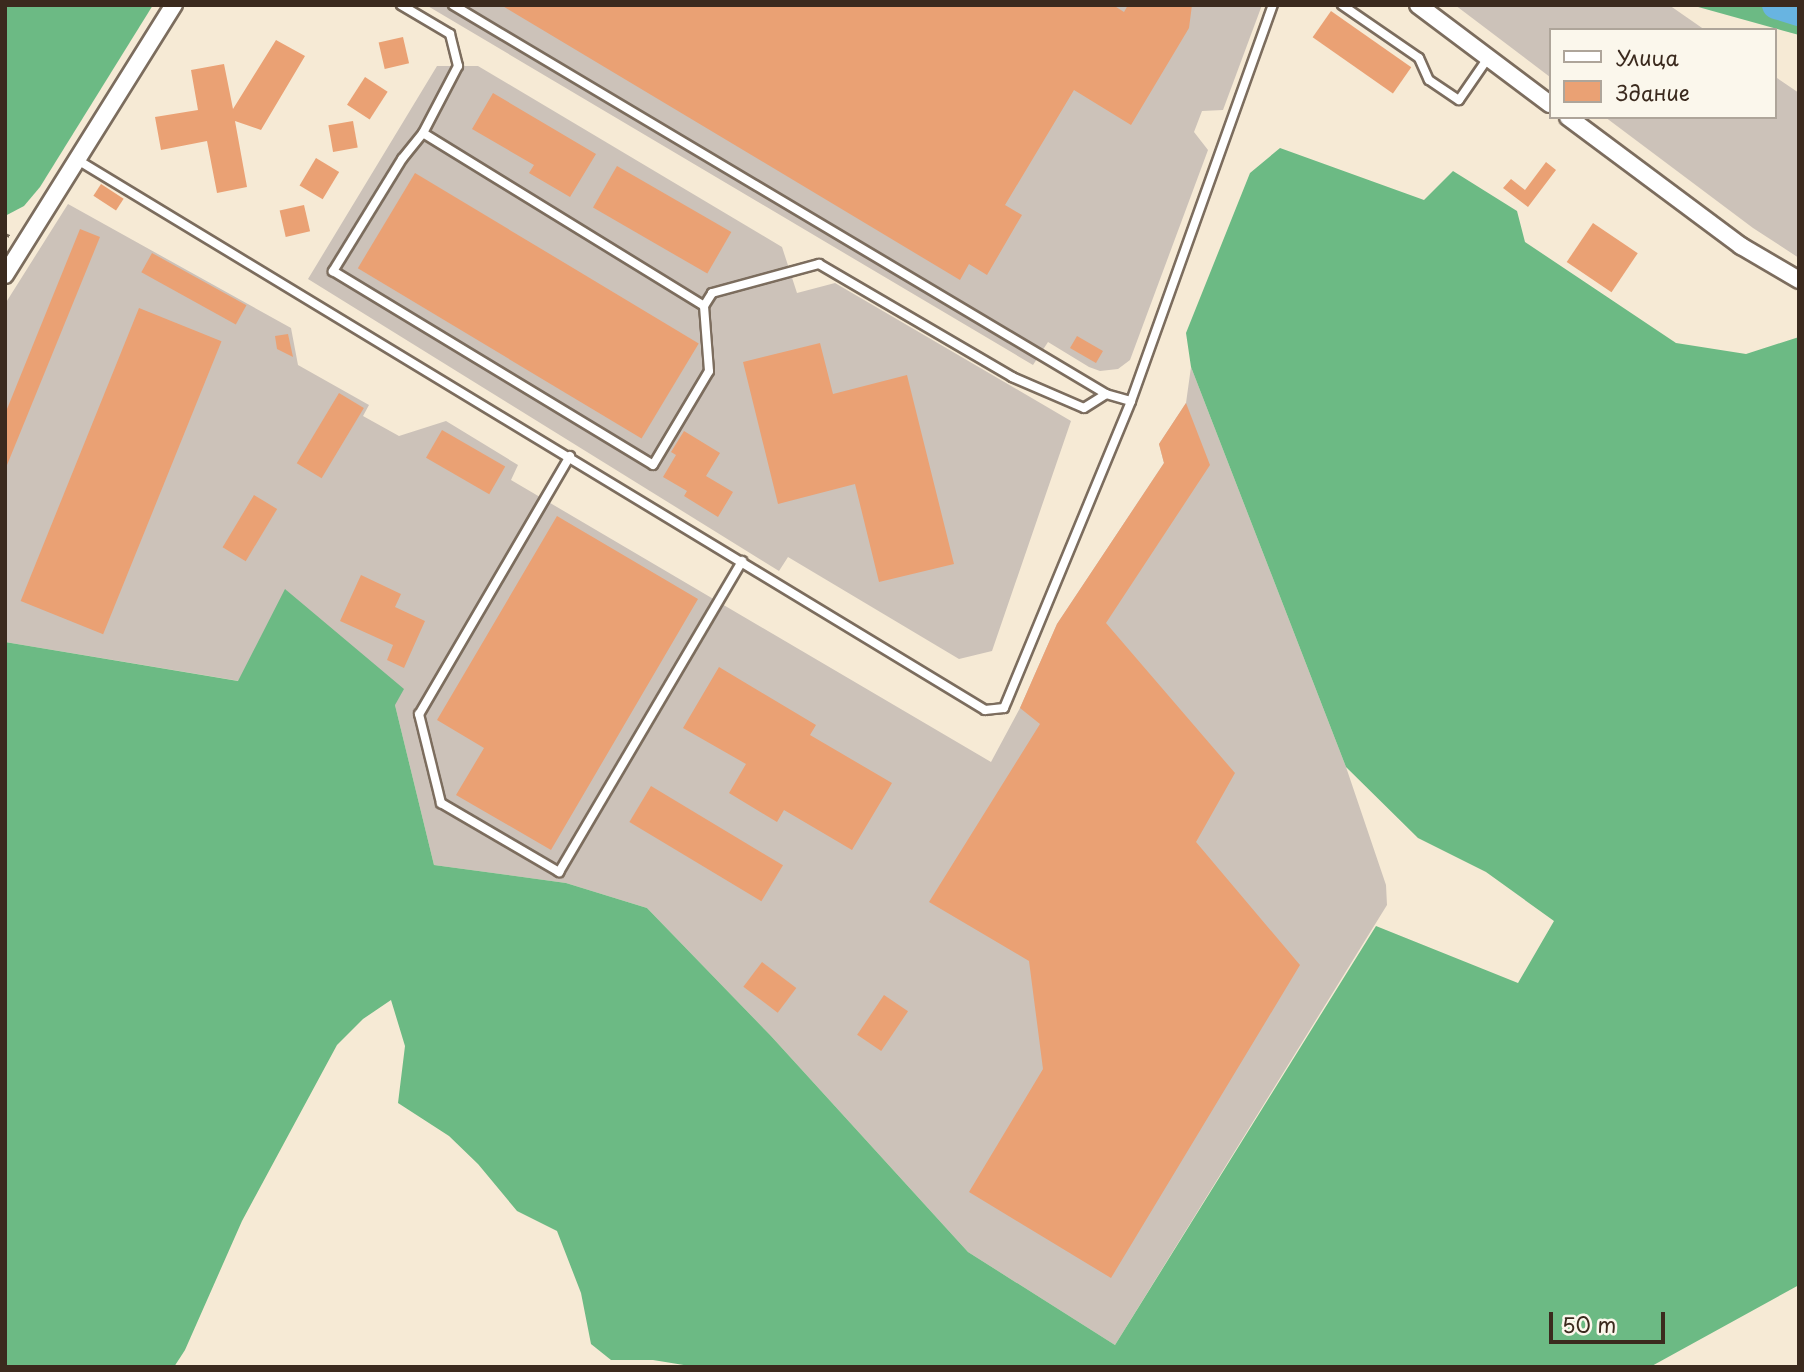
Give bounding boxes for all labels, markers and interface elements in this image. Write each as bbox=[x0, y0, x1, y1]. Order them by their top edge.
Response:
legend bbox=[1548, 28, 1776, 119]
text: Улица bbox=[1616, 41, 1679, 73]
text: Здание bbox=[1616, 76, 1690, 108]
scale bar bbox=[1552, 1298, 1668, 1342]
text: 50 m bbox=[1562, 1308, 1616, 1340]

